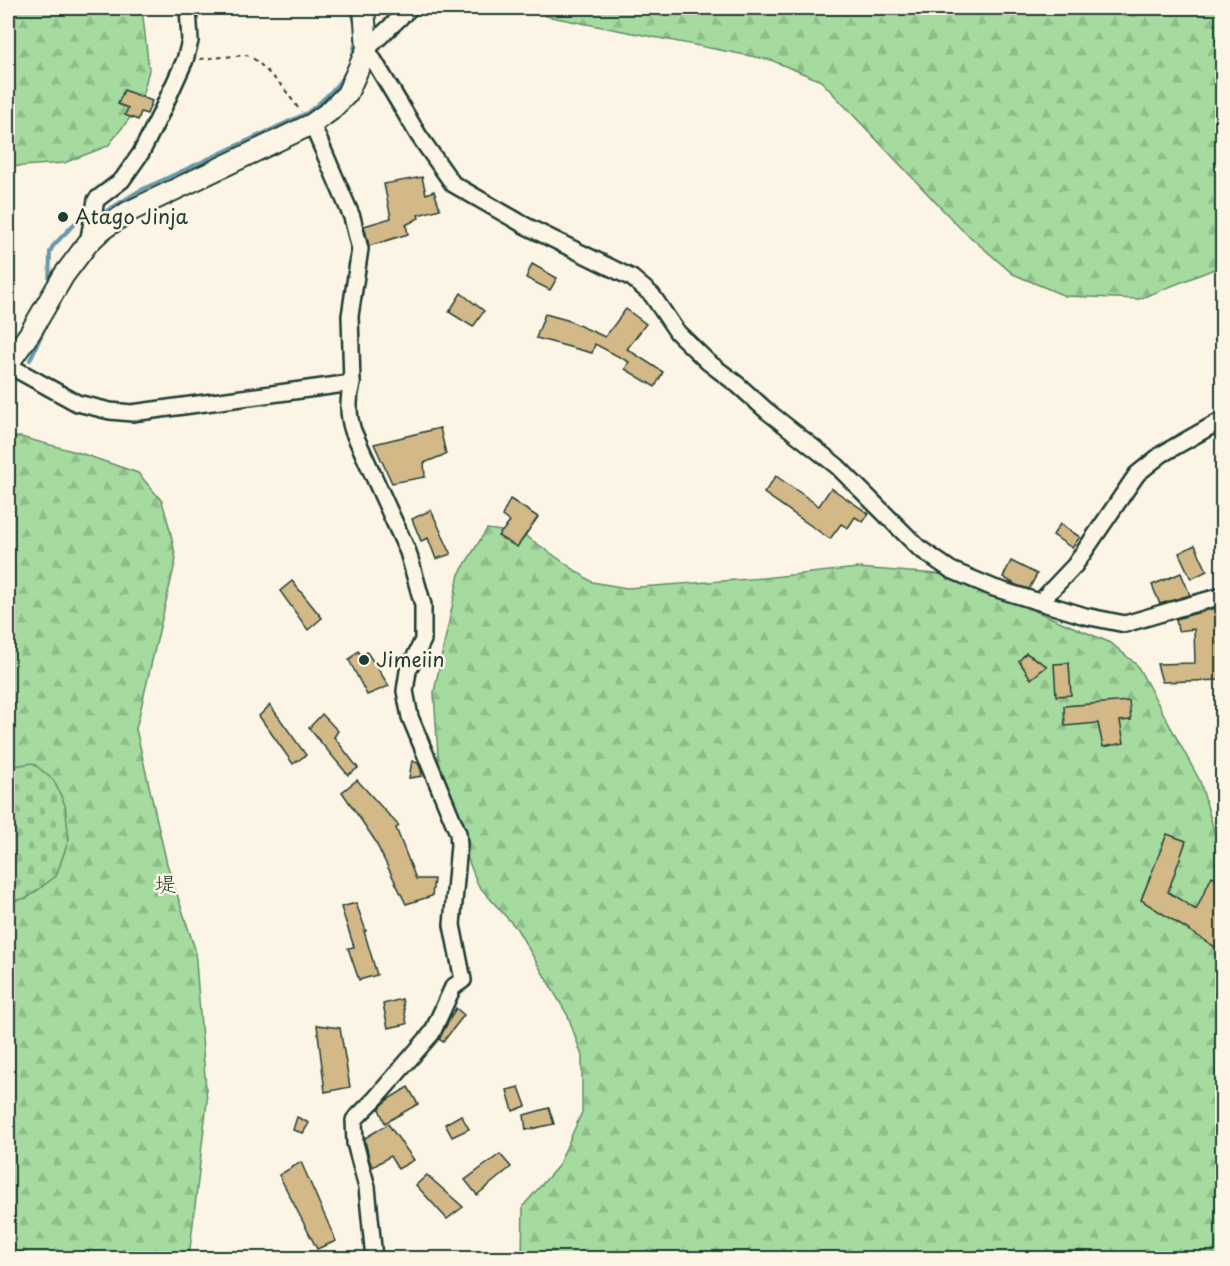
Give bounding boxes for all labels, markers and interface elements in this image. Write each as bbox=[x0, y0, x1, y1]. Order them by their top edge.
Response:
place label: Atago Jinja bbox=[75, 201, 189, 231]
marker: Atago Jinja bbox=[56, 210, 70, 224]
place label: Jimeiin bbox=[376, 644, 445, 674]
marker: Jimeiin bbox=[357, 653, 371, 667]
district label: 堤 bbox=[154, 866, 176, 899]

